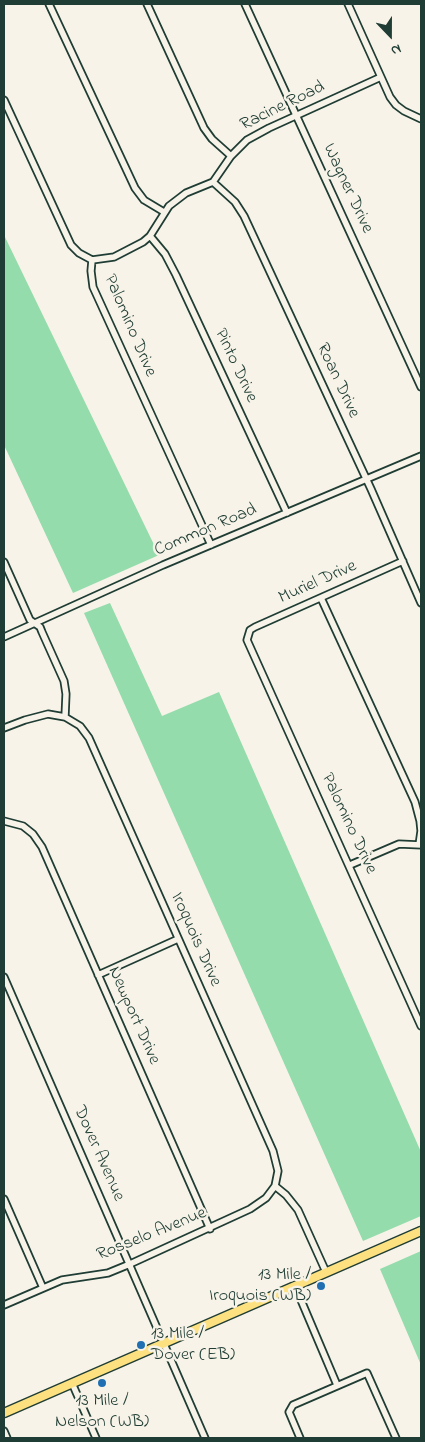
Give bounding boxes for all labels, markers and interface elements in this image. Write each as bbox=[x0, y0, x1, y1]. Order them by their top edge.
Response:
north arrow bbox=[365, 10, 415, 60]
text: N bbox=[387, 38, 404, 61]
street label: Racine Road bbox=[237, 77, 329, 137]
street label: Wagner Drive bbox=[317, 141, 377, 237]
street label: Palomino Drive bbox=[98, 272, 160, 380]
street label: Pinto Drive bbox=[209, 326, 261, 406]
street label: Roan Drive bbox=[310, 340, 364, 422]
street label: Common Road bbox=[152, 500, 260, 562]
street label: Muriel Drive bbox=[276, 556, 360, 610]
street label: Palomino Drive bbox=[315, 770, 381, 878]
street label: Iroquois Drive bbox=[165, 890, 225, 990]
street label: Newport Drive bbox=[102, 964, 164, 1068]
street label: Dover Avenue bbox=[67, 1103, 129, 1205]
street label: Rosselo Avenue bbox=[94, 1203, 210, 1267]
place label: 13 Mile / Iroquois (WB) bbox=[209, 1265, 311, 1308]
marker: 13 Mile / Iroquois (WB) bbox=[315, 1280, 327, 1292]
place label: 13 Mile / Dover (EB) bbox=[151, 1324, 235, 1366]
marker: 13 Mile / Dover (EB) bbox=[135, 1339, 147, 1351]
marker: 13 Mile / Nelson (WB) bbox=[96, 1377, 108, 1389]
place label: 13 Mile / Nelson (WB) bbox=[55, 1391, 149, 1434]

